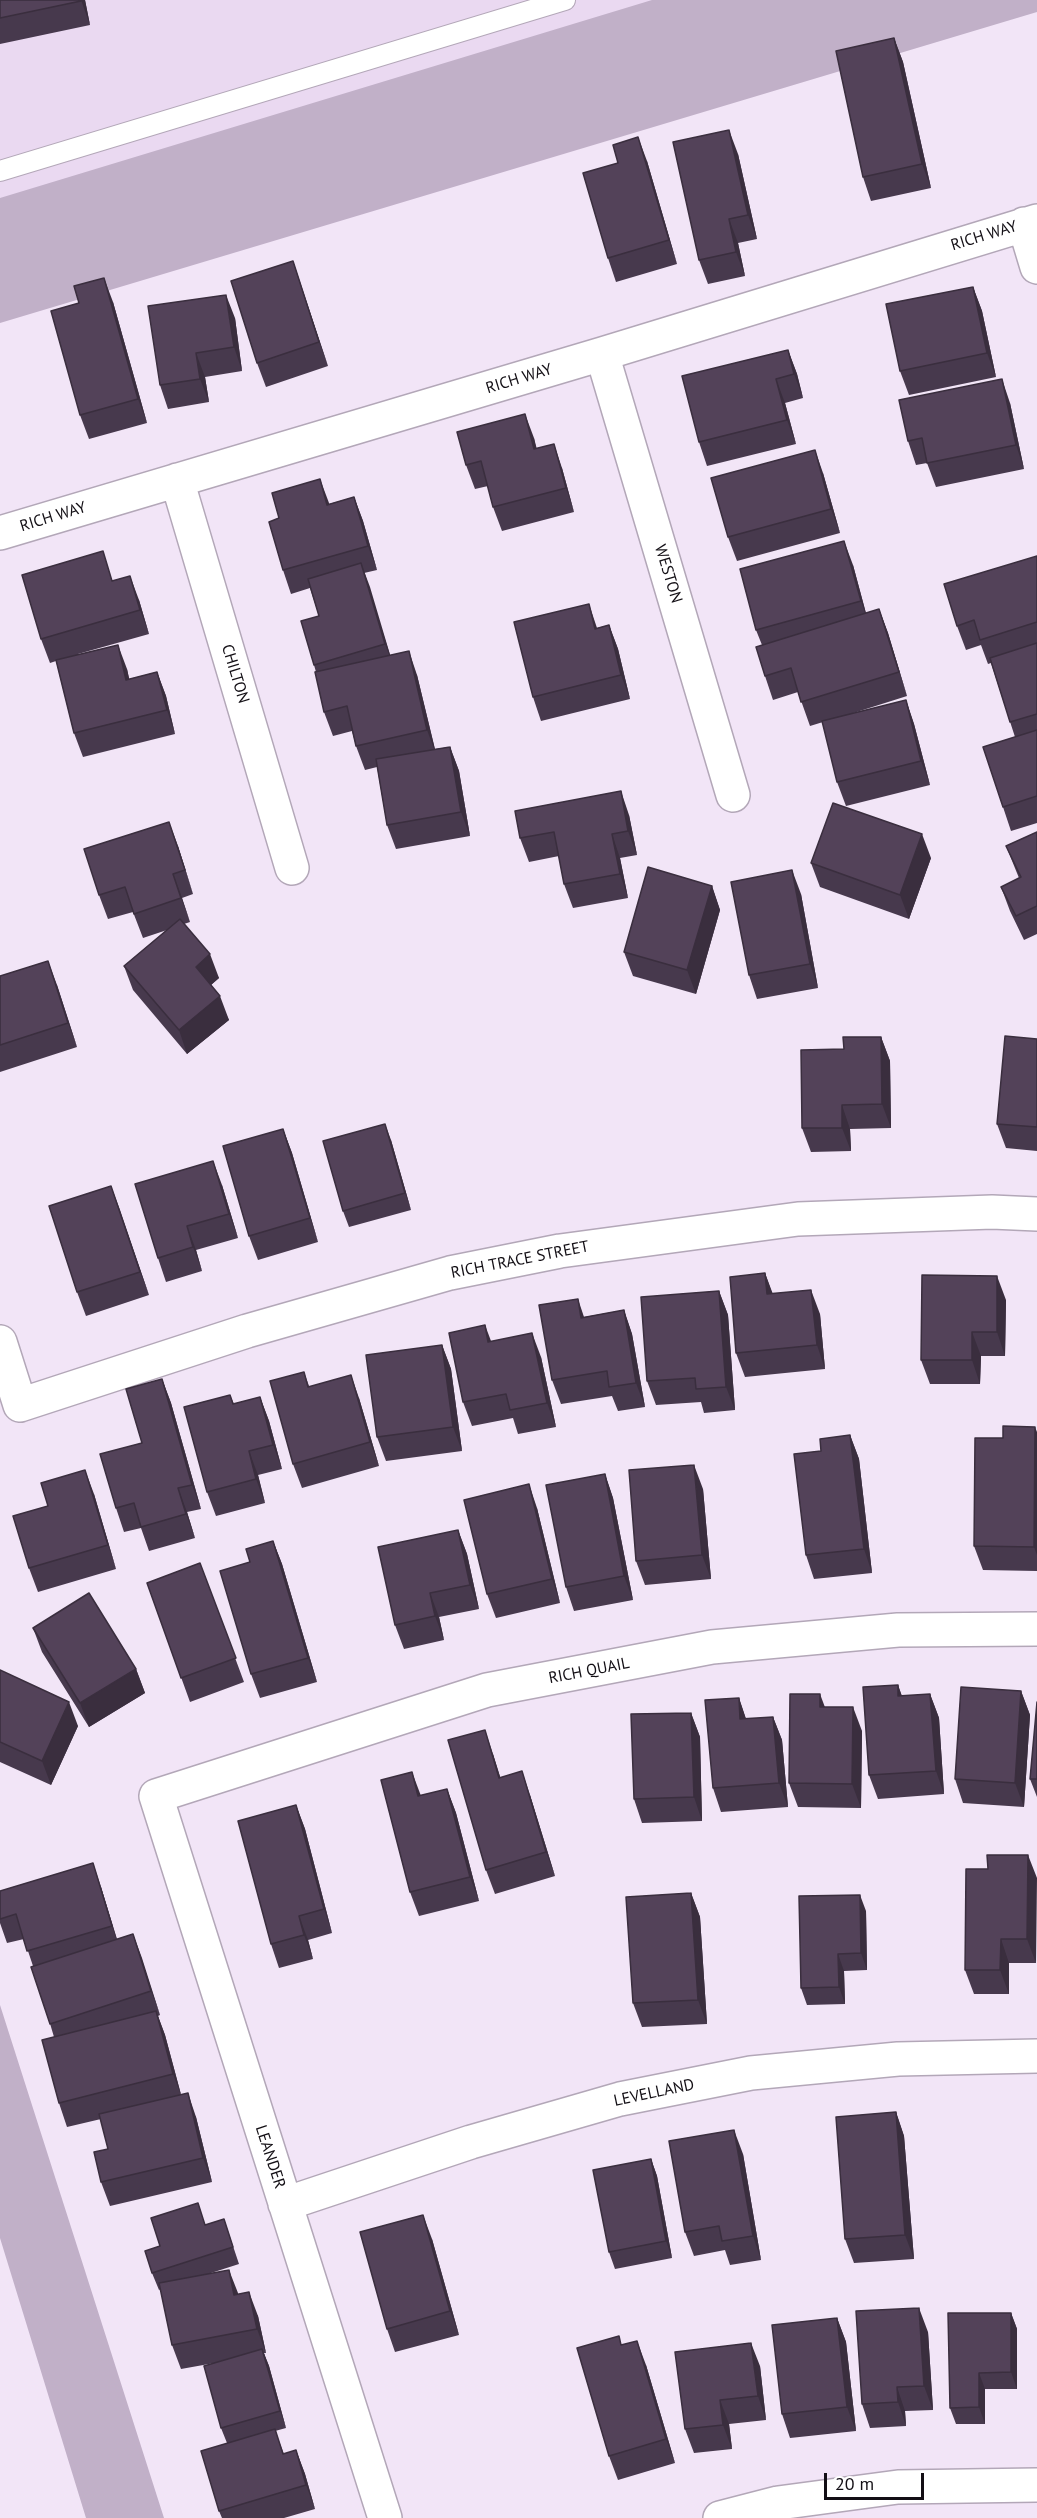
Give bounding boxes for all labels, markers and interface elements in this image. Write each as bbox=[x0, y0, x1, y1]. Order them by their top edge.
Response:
street label: RICH WAY bbox=[949, 217, 1019, 255]
street label: RICH WAY bbox=[484, 360, 554, 398]
street label: RICH WAY bbox=[18, 498, 88, 536]
street label: WESTON bbox=[650, 542, 686, 606]
street label: CHILTON bbox=[217, 642, 253, 706]
street label: RICH TRACE STREET bbox=[449, 1237, 591, 1283]
street label: RICH QUAIL bbox=[547, 1654, 631, 1688]
street label: LEVELLAND bbox=[612, 2075, 696, 2111]
street label: LEANDER bbox=[251, 2123, 289, 2191]
scale bar bbox=[827, 2461, 928, 2499]
text: 20 m bbox=[835, 2472, 874, 2495]

